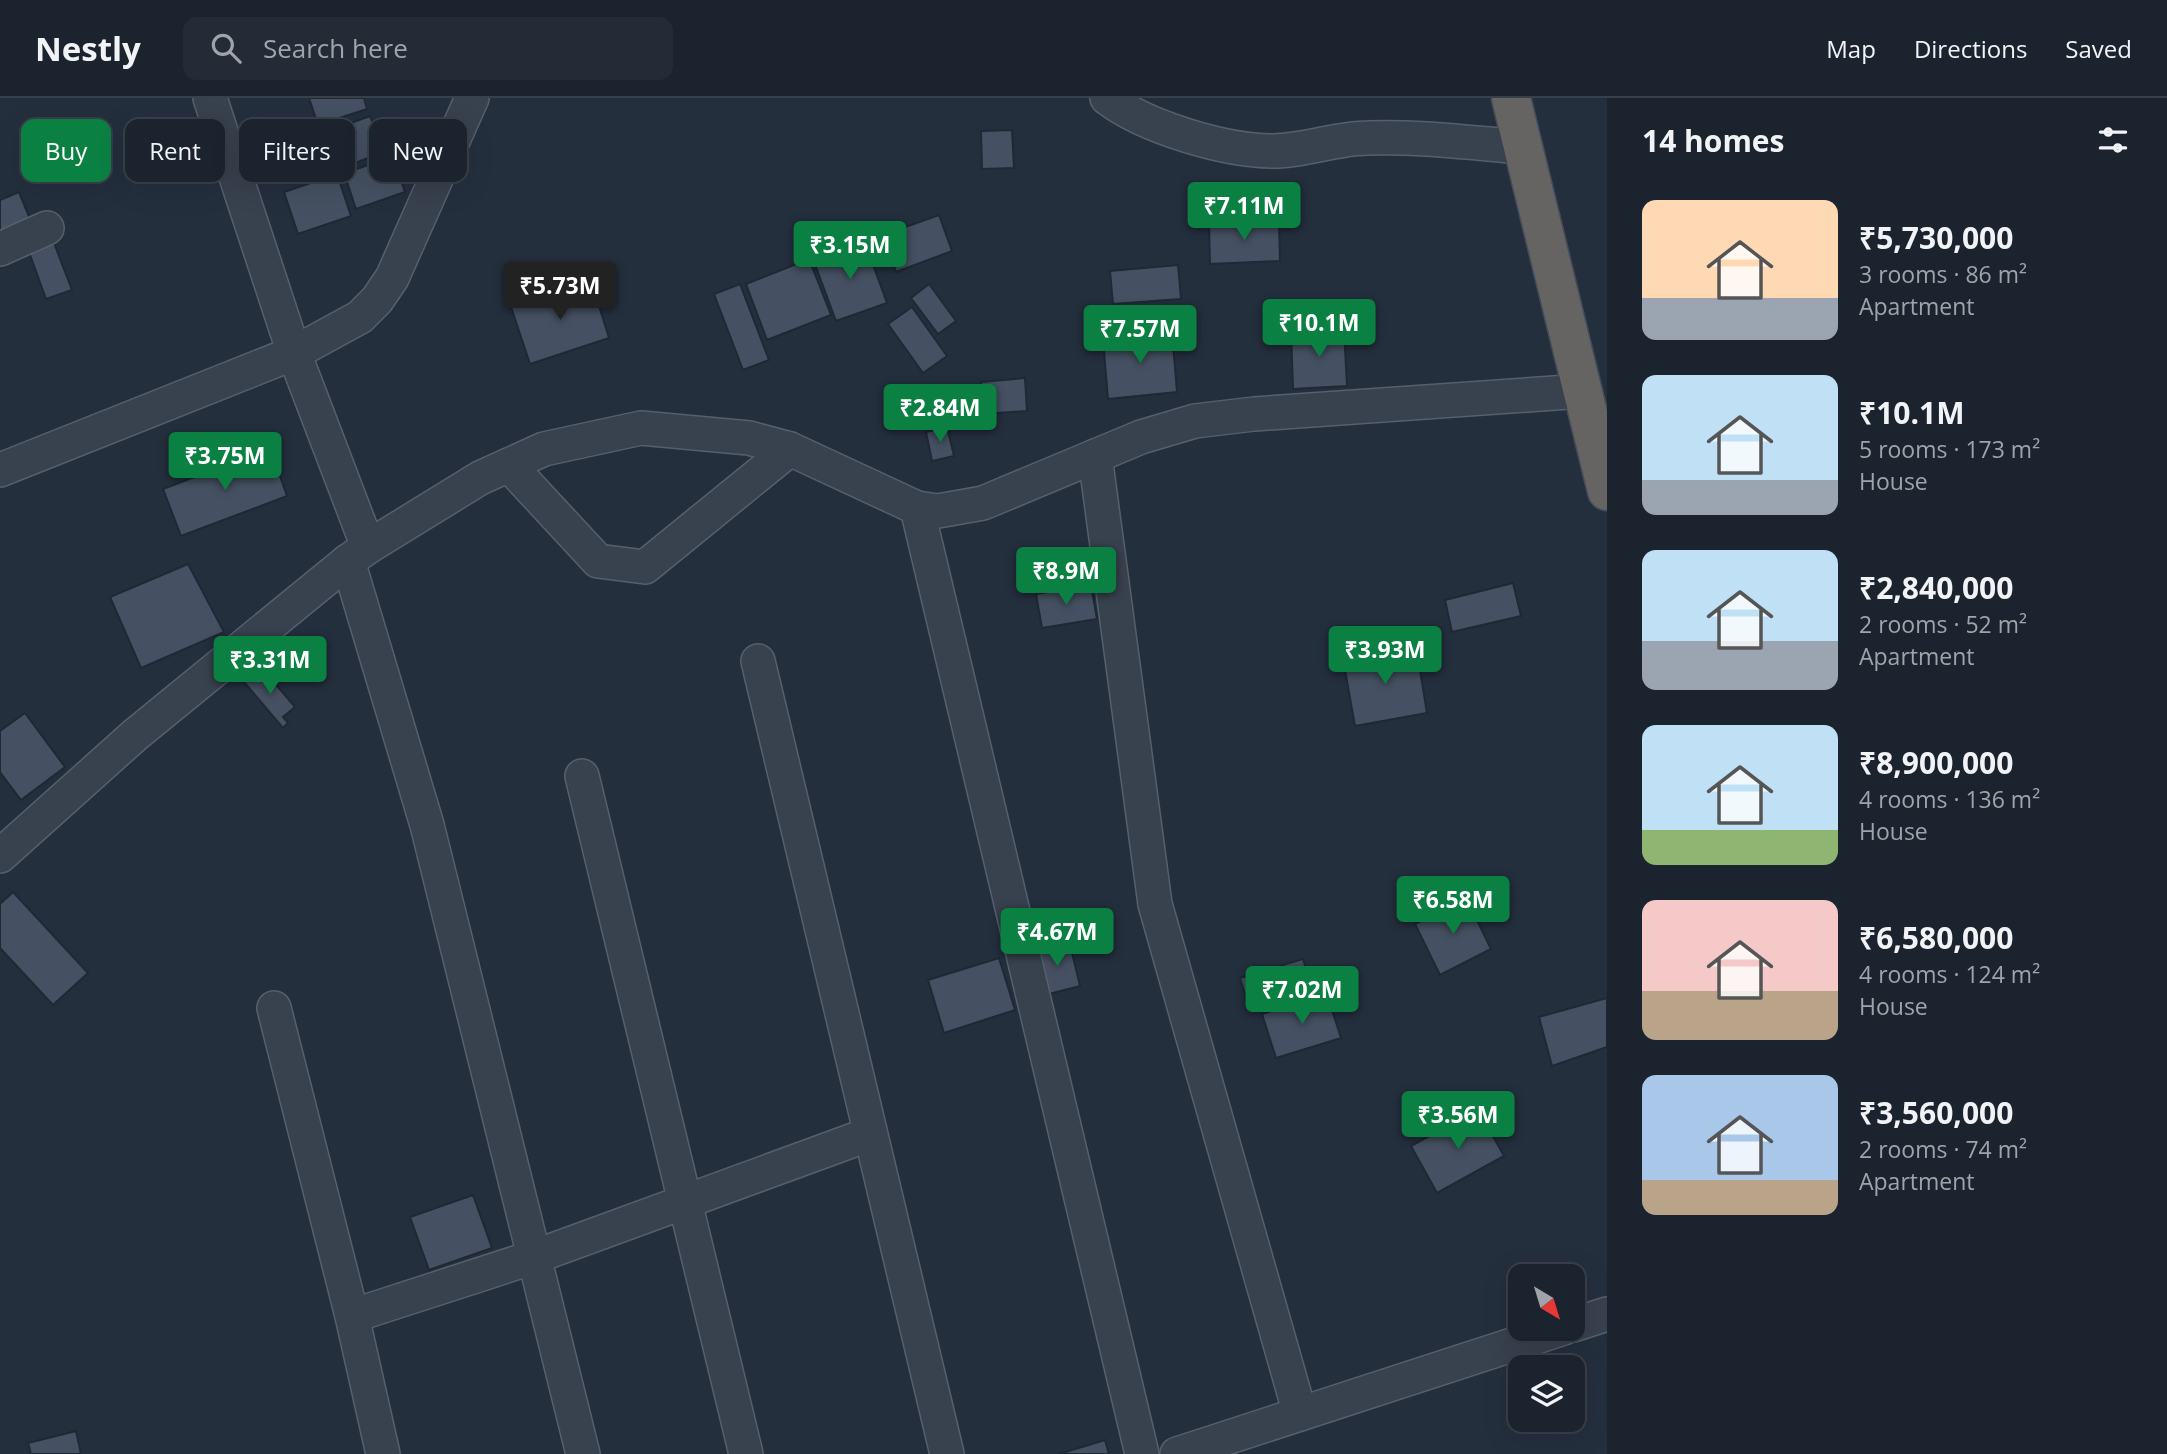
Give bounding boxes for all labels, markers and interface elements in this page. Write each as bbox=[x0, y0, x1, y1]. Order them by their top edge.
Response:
search box bbox=[183, 17, 673, 80]
text: Nestly bbox=[35, 26, 141, 71]
icon: search bbox=[207, 29, 245, 67]
text: Search here bbox=[263, 30, 408, 66]
text: Map bbox=[1826, 32, 1876, 65]
text: Directions bbox=[1914, 32, 2027, 65]
text: Saved bbox=[2065, 32, 2132, 65]
chip: Buy bbox=[21, 119, 111, 182]
chip: Rent bbox=[125, 119, 225, 182]
chip: Filters bbox=[239, 119, 355, 182]
chip: New bbox=[369, 119, 467, 182]
text: 14 homes bbox=[1642, 120, 1785, 161]
icon: filters bbox=[2094, 121, 2132, 159]
pin: ₹7.11M bbox=[1187, 183, 1301, 242]
text: ₹7.11M bbox=[1204, 189, 1284, 221]
text: ₹5,730,000 bbox=[1859, 217, 2013, 258]
pin: ₹3.15M bbox=[793, 222, 907, 281]
text: ₹3.15M bbox=[810, 228, 890, 260]
icon: home bbox=[1698, 228, 1782, 312]
text: 3 rooms · 86 m² bbox=[1859, 258, 2027, 290]
pin: ₹5.73M bbox=[503, 262, 617, 322]
text: ₹5.73M bbox=[520, 269, 600, 301]
text: Apartment bbox=[1859, 290, 1975, 322]
pin: ₹10.1M bbox=[1262, 300, 1376, 359]
pin: ₹7.57M bbox=[1083, 306, 1197, 365]
text: ₹10.1M bbox=[1279, 306, 1359, 338]
text: ₹7.57M bbox=[1100, 312, 1180, 344]
pin: ₹2.84M bbox=[883, 384, 997, 444]
text: ₹2.84M bbox=[900, 391, 980, 423]
text: ₹10.1M bbox=[1859, 392, 1964, 433]
icon: home bbox=[1698, 403, 1782, 487]
pin: ₹3.75M bbox=[168, 432, 282, 492]
text: 5 rooms · 173 m² bbox=[1859, 433, 2040, 465]
text: ₹3.75M bbox=[185, 439, 265, 471]
text: House bbox=[1859, 465, 1928, 497]
pin: ₹8.9M bbox=[1017, 547, 1115, 607]
text: ₹8.9M bbox=[1032, 554, 1100, 586]
text: ₹2,840,000 bbox=[1859, 567, 2013, 608]
icon: home bbox=[1698, 578, 1782, 662]
text: 2 rooms · 52 m² bbox=[1859, 608, 2027, 640]
pin: ₹3.93M bbox=[1328, 626, 1442, 686]
text: ₹3.93M bbox=[1345, 633, 1425, 665]
pin: ₹3.31M bbox=[213, 636, 327, 696]
text: Apartment bbox=[1859, 640, 1975, 672]
text: ₹3.31M bbox=[230, 643, 310, 675]
text: ₹8,900,000 bbox=[1859, 742, 2013, 783]
icon: home bbox=[1698, 753, 1782, 837]
text: 4 rooms · 136 m² bbox=[1859, 783, 2040, 815]
text: House bbox=[1859, 815, 1928, 847]
pin: ₹6.58M bbox=[1396, 876, 1510, 936]
text: ₹6.58M bbox=[1413, 883, 1493, 915]
pin: ₹4.67M bbox=[1000, 908, 1114, 968]
text: ₹4.67M bbox=[1017, 915, 1097, 947]
text: ₹6,580,000 bbox=[1859, 917, 2013, 958]
icon: home bbox=[1698, 928, 1782, 1012]
text: 4 rooms · 124 m² bbox=[1859, 958, 2040, 990]
pin: ₹7.02M bbox=[1245, 967, 1359, 1026]
text: ₹7.02M bbox=[1262, 973, 1342, 1005]
text: House bbox=[1859, 990, 1928, 1022]
pin: ₹3.56M bbox=[1401, 1091, 1515, 1151]
text: ₹3,560,000 bbox=[1859, 1092, 2013, 1133]
text: ₹3.56M bbox=[1418, 1098, 1498, 1130]
icon: home bbox=[1698, 1103, 1782, 1187]
text: 2 rooms · 74 m² bbox=[1859, 1133, 2027, 1165]
text: Apartment bbox=[1859, 1165, 1975, 1197]
north arrow bbox=[1508, 1264, 1586, 1340]
map controls bbox=[1508, 1264, 1585, 1432]
button: layers bbox=[1508, 1355, 1585, 1432]

